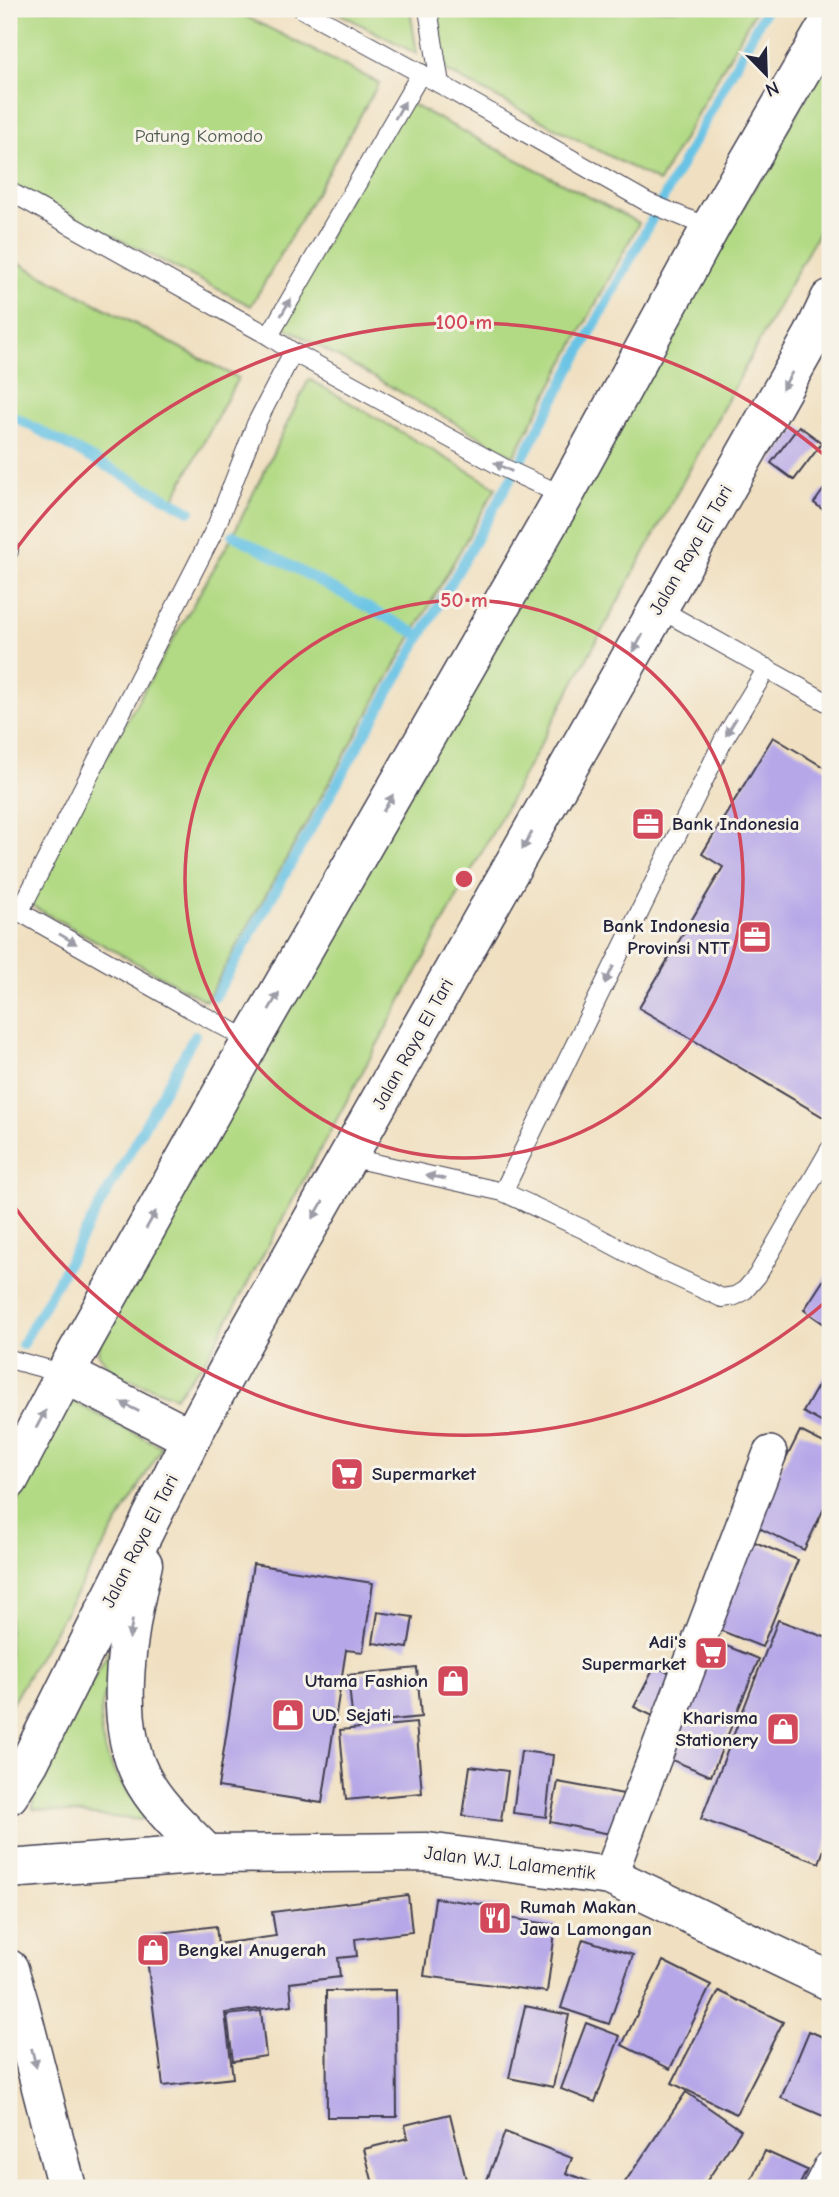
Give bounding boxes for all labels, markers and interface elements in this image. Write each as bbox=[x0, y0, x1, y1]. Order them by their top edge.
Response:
north arrow bbox=[730, 38, 800, 108]
text: N bbox=[762, 76, 782, 101]
one-way arrow bbox=[394, 101, 406, 120]
park label: Patung Komodo bbox=[135, 125, 263, 147]
one-way arrow bbox=[280, 298, 292, 317]
text: 100 m bbox=[436, 310, 492, 334]
one-way arrow bbox=[781, 371, 793, 391]
one-way arrow bbox=[493, 461, 513, 472]
street label: Jalan Raya El Tari bbox=[645, 481, 737, 619]
text: 50 m bbox=[440, 588, 488, 612]
one-way arrow bbox=[632, 633, 644, 653]
one-way arrow bbox=[725, 717, 738, 736]
one-way arrow bbox=[381, 794, 394, 813]
office icon: Bank Indonesia bbox=[629, 805, 667, 843]
place label: Bank Indonesia bbox=[672, 813, 799, 835]
one-way arrow bbox=[521, 832, 533, 851]
centre of rings bbox=[452, 867, 476, 891]
place label: Bank Indonesia Provinsi NTT bbox=[603, 915, 730, 959]
office icon: Bank Indonesia Provinsi NTT bbox=[736, 918, 774, 956]
one-way arrow bbox=[59, 933, 78, 945]
one-way arrow bbox=[603, 965, 615, 985]
street label: Jalan Raya El Tari bbox=[368, 975, 458, 1113]
one-way arrow bbox=[268, 991, 280, 1010]
one-way arrow bbox=[425, 1171, 447, 1182]
one-way arrow bbox=[313, 1200, 325, 1220]
one-way arrow bbox=[144, 1210, 156, 1230]
one-way arrow bbox=[120, 1401, 140, 1413]
one-way arrow bbox=[34, 1409, 46, 1429]
supermarket icon: Supermarket bbox=[328, 1455, 366, 1493]
place label: Supermarket bbox=[372, 1463, 477, 1485]
street label: Jalan Raya El Tari bbox=[97, 1471, 183, 1611]
one-way arrow bbox=[125, 1618, 136, 1640]
place label: Adi's Supermarket bbox=[582, 1631, 687, 1675]
supermarket icon: Adi's Supermarket bbox=[692, 1634, 730, 1672]
shop icon: Utama Fashion bbox=[434, 1662, 472, 1700]
place label: Utama Fashion bbox=[305, 1670, 428, 1692]
shop icon: UD. Sejati bbox=[269, 1696, 307, 1734]
place label: UD. Sejati bbox=[312, 1704, 391, 1726]
place label: Kharisma Stationery bbox=[676, 1707, 758, 1751]
shop icon: Kharisma Stationery bbox=[764, 1710, 802, 1748]
street label: Jalan W.J. Lalamentik bbox=[423, 1842, 598, 1885]
place label: Rumah Makan Jawa Lamongan bbox=[520, 1896, 652, 1940]
restaurant icon: Rumah Makan Jawa Lamongan bbox=[476, 1899, 514, 1937]
shop icon: Bengkel Anugerah bbox=[134, 1931, 172, 1969]
place label: Bengkel Anugerah bbox=[178, 1939, 326, 1961]
one-way arrow bbox=[29, 2047, 40, 2069]

